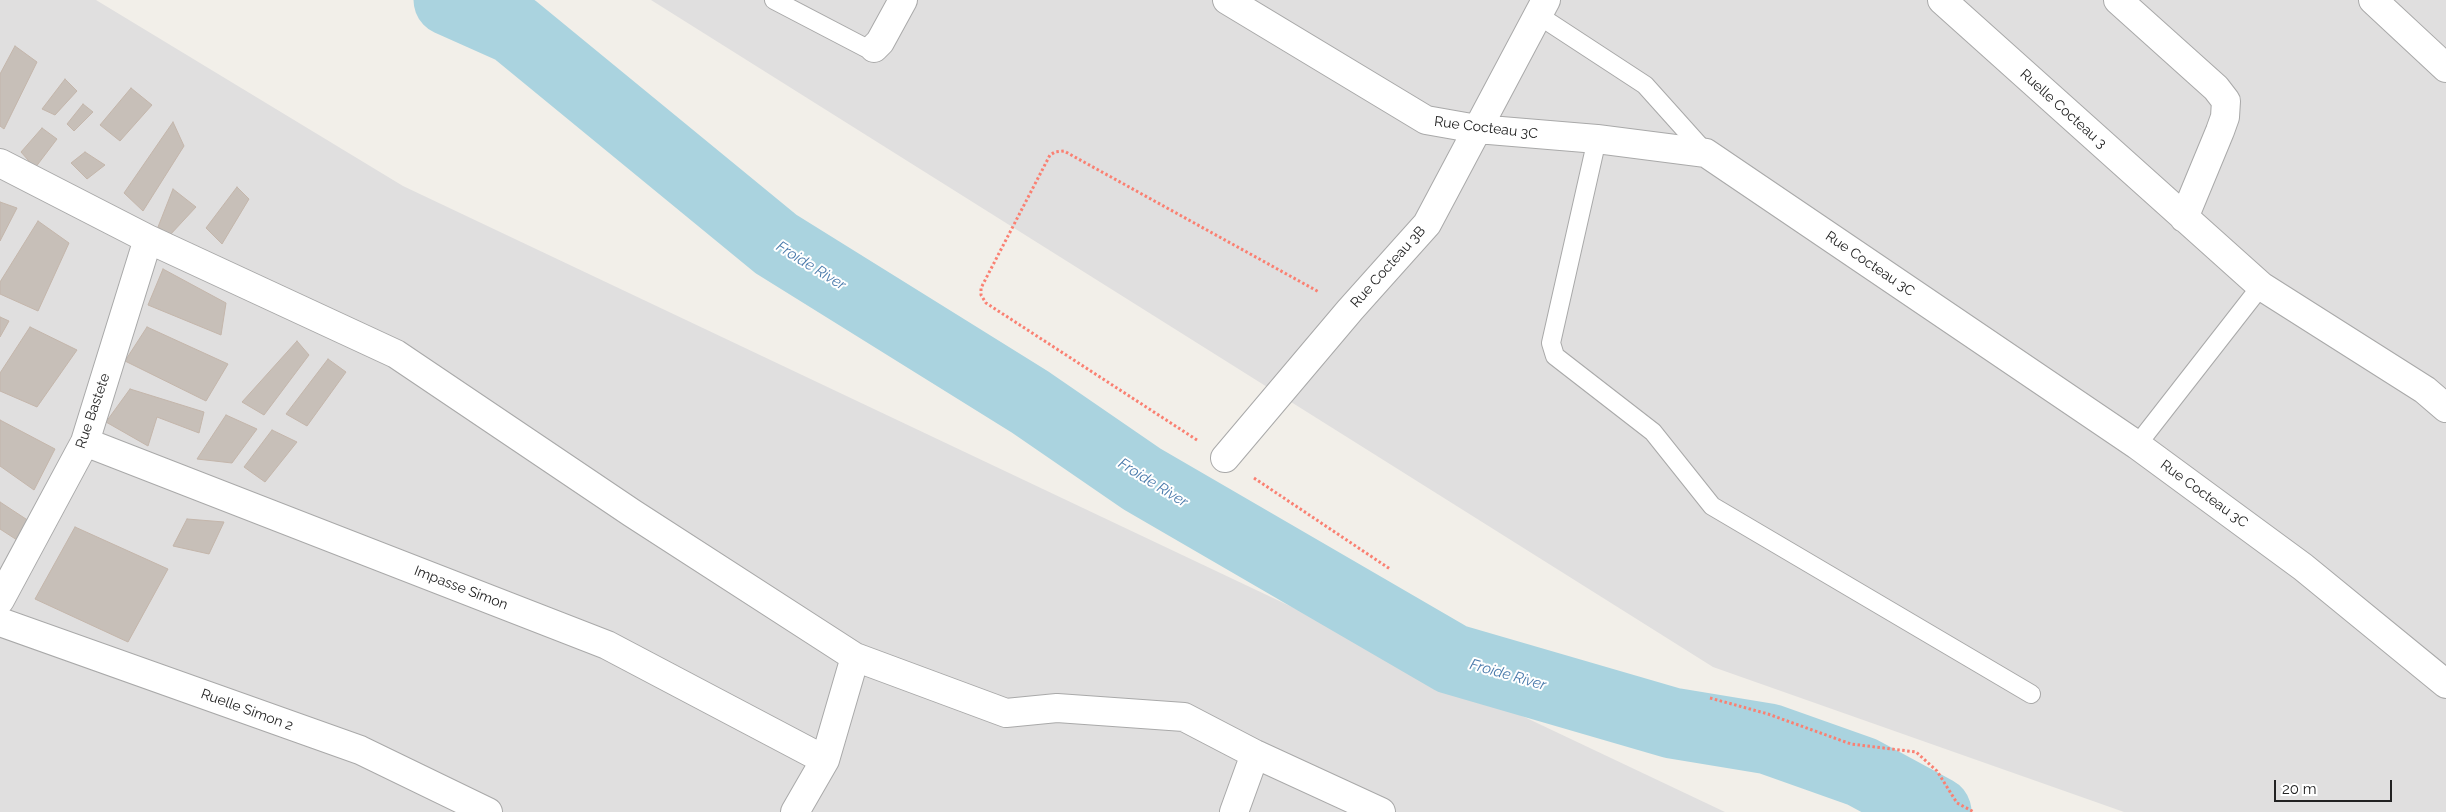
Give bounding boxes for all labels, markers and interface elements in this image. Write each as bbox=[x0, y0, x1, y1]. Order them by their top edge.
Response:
street label: Ruelle Cocteau 3 bbox=[2016, 66, 2110, 152]
street label: Rue Cocteau 3C bbox=[1433, 113, 1539, 143]
street label: Rue Cocteau 3B bbox=[1347, 223, 1429, 311]
street label: Rue Cocteau 3C bbox=[1822, 228, 1918, 300]
water label: Froide River bbox=[773, 238, 849, 294]
street label: Rue Bastete bbox=[72, 371, 114, 451]
water label: Froide River bbox=[1115, 455, 1191, 511]
street label: Rue Cocteau 3C bbox=[2157, 457, 2251, 531]
street label: Impasse Simon bbox=[412, 562, 510, 614]
water label: Froide River bbox=[1468, 656, 1548, 694]
street label: Ruelle Simon 2 bbox=[199, 686, 295, 734]
scale bar bbox=[2276, 770, 2394, 802]
text: 20 m bbox=[2282, 780, 2317, 798]

